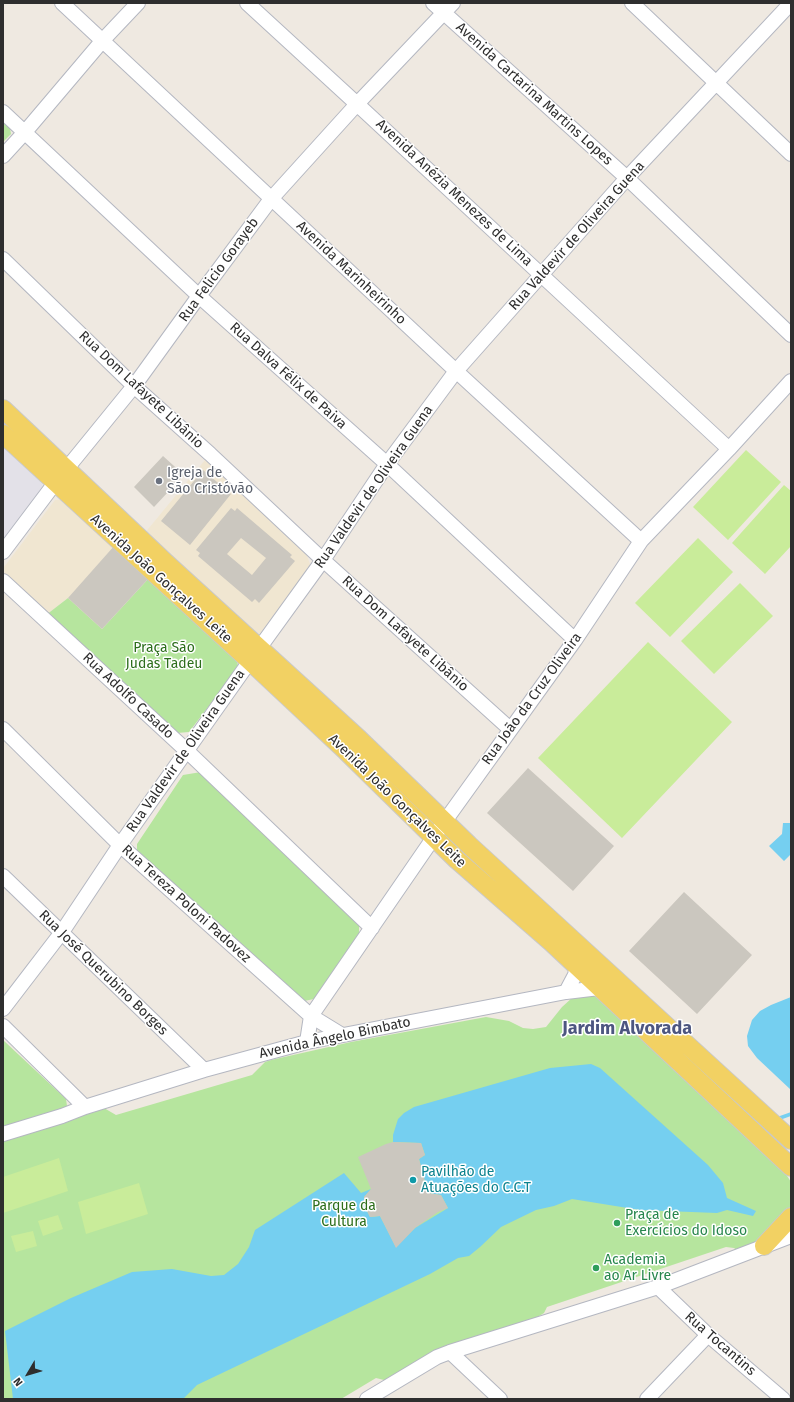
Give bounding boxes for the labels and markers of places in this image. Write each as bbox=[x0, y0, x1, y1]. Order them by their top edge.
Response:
place label: Igreja de São Cristóvão bbox=[167, 465, 253, 498]
marker: Igreja de São Cristóvão bbox=[154, 476, 164, 486]
place label: Pavilhão de Atuações do C.C.T bbox=[421, 1164, 531, 1196]
marker: Pavilhão de Atuações do C.C.T bbox=[408, 1175, 418, 1185]
place label: Praça de Exercícios do Idoso bbox=[625, 1207, 747, 1240]
marker: Praça de Exercícios do Idoso bbox=[612, 1218, 622, 1228]
place label: Academia ao Ar Livre bbox=[604, 1252, 671, 1284]
marker: Academia ao Ar Livre bbox=[591, 1263, 601, 1273]

